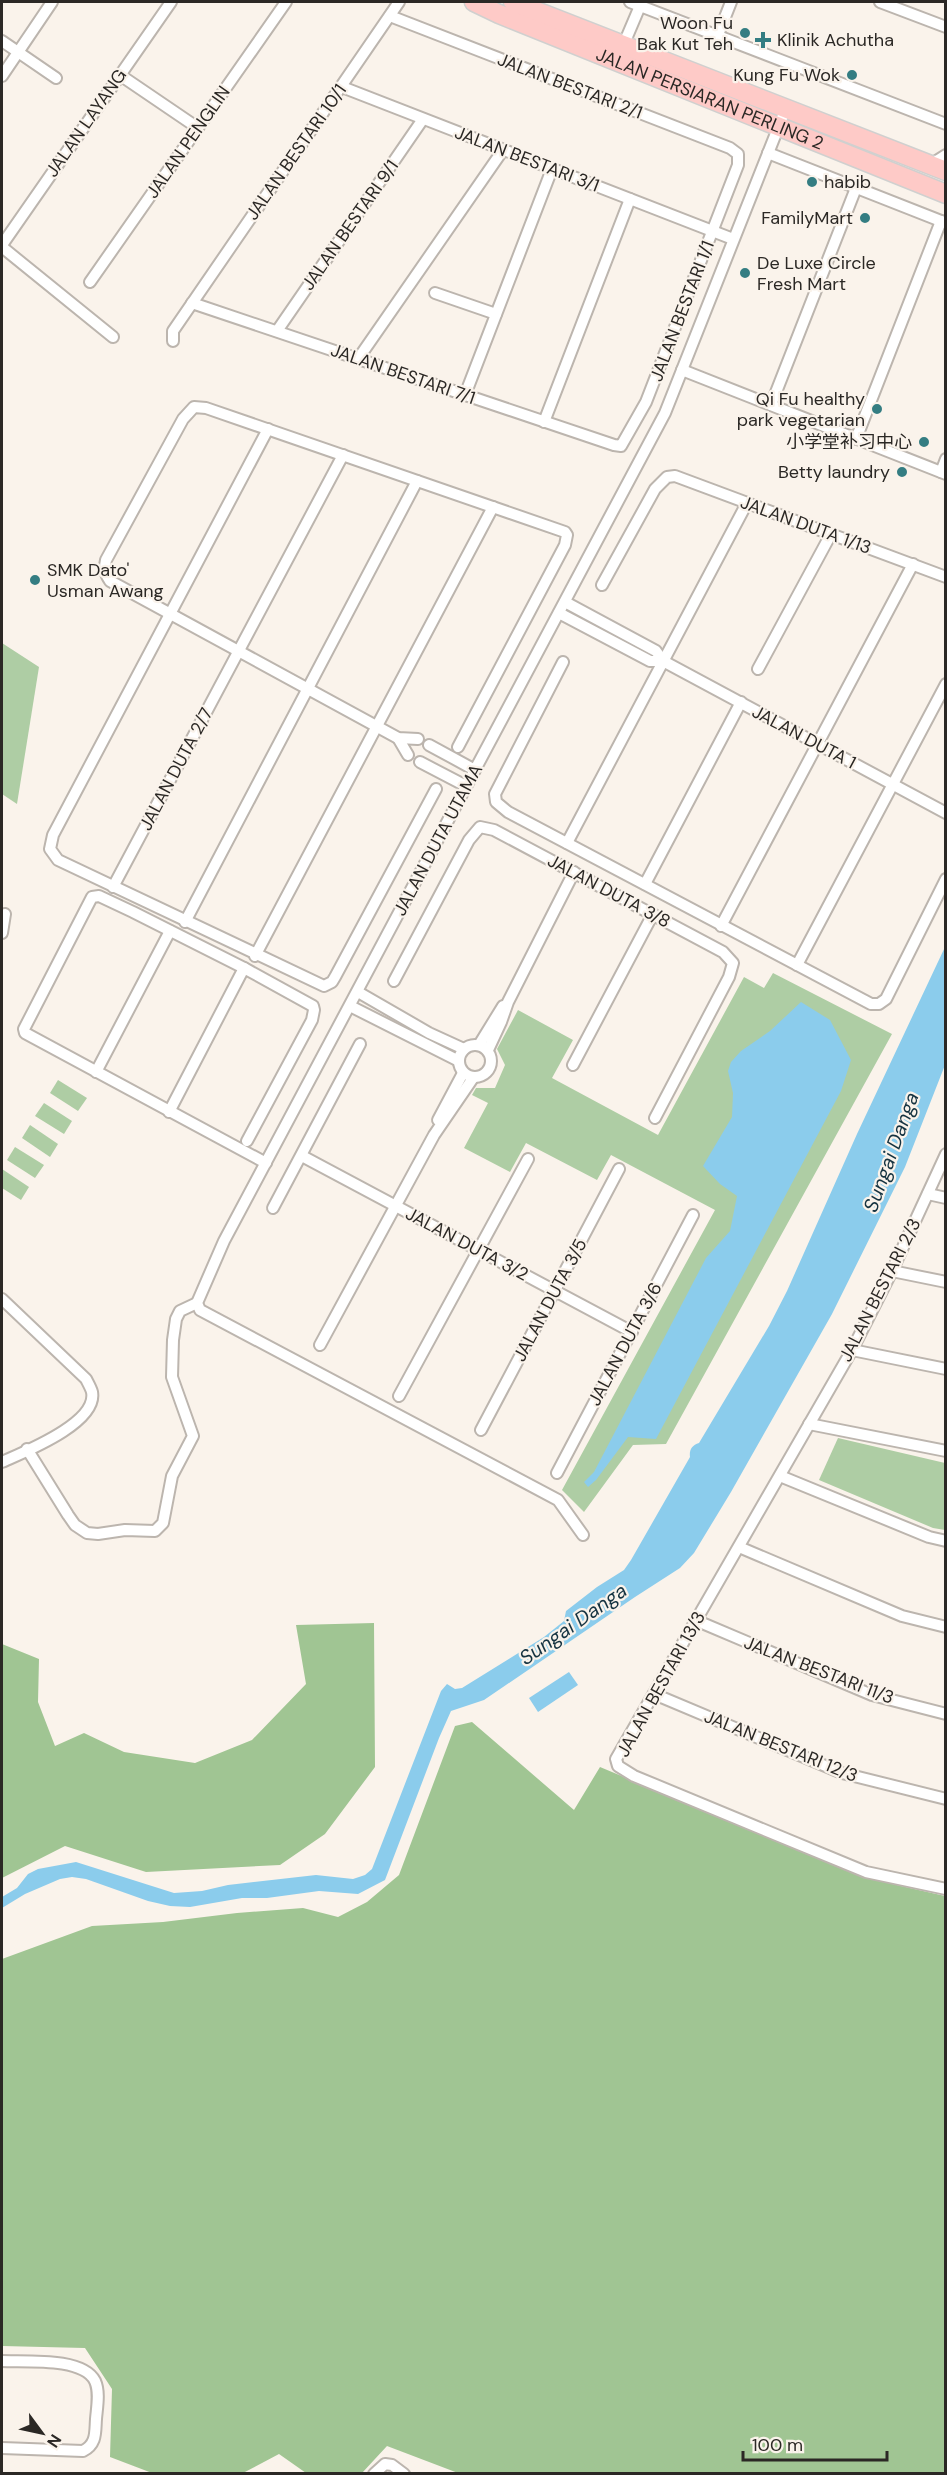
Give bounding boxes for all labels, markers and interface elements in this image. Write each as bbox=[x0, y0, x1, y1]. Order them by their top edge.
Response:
place label: Woon Fu Bak Kut Teh bbox=[637, 11, 733, 56]
marker: Woon Fu Bak Kut Teh bbox=[738, 26, 752, 40]
place label: Klinik Achutha bbox=[777, 28, 894, 52]
marker: Klinik Achutha bbox=[754, 31, 772, 49]
street label: JALAN PERSIARAN PERLING 2 bbox=[592, 42, 827, 155]
street label: JALAN BESTARI 2/1 bbox=[494, 47, 646, 125]
place label: Kung Fu Wok bbox=[733, 63, 840, 87]
street label: JALAN LAYANG bbox=[40, 64, 132, 182]
marker: Kung Fu Wok bbox=[845, 68, 859, 82]
street label: JALAN BESTARI 10/1 bbox=[240, 79, 352, 225]
street label: JALAN PENGLIN bbox=[140, 81, 236, 203]
street label: JALAN BESTARI 3/1 bbox=[451, 120, 603, 198]
street label: JALAN BESTARI 9/1 bbox=[296, 155, 404, 295]
place label: habib bbox=[824, 170, 871, 194]
marker: habib bbox=[805, 175, 819, 189]
place label: FamilyMart bbox=[761, 206, 853, 230]
marker: FamilyMart bbox=[858, 211, 872, 225]
street label: JALAN BESTARI 1/1 bbox=[644, 237, 720, 385]
place label: De Luxe Circle Fresh Mart bbox=[757, 251, 876, 296]
marker: De Luxe Circle Fresh Mart bbox=[738, 266, 752, 280]
street label: JALAN BESTARI 7/1 bbox=[328, 338, 478, 410]
place label: Qi Fu healthy park vegetarian bbox=[737, 387, 865, 432]
marker: Qi Fu healthy park vegetarian bbox=[870, 402, 884, 416]
place label: 小学堂补习中心 bbox=[786, 430, 912, 454]
marker: 小学堂补习中心 bbox=[917, 435, 931, 449]
place label: Betty laundry bbox=[778, 460, 890, 484]
marker: Betty laundry bbox=[895, 465, 909, 479]
street label: JALAN DUTA 1/13 bbox=[737, 490, 875, 560]
place label: SMK Dato' Usman Awang bbox=[47, 558, 164, 603]
marker: SMK Dato' Usman Awang bbox=[28, 573, 42, 587]
street label: JALAN DUTA 1 bbox=[748, 700, 860, 774]
street label: JALAN DUTA 2/7 bbox=[134, 703, 218, 835]
street label: JALAN DUTA UTAMA bbox=[388, 760, 488, 920]
street label: JALAN DUTA 3/8 bbox=[543, 849, 675, 933]
water label: Sungai Danga bbox=[857, 1089, 925, 1215]
street label: JALAN DUTA 3/2 bbox=[401, 1202, 533, 1286]
street label: JALAN BESTARI 2/3 bbox=[833, 1214, 927, 1366]
street label: JALAN DUTA 3/5 bbox=[507, 1234, 593, 1366]
street label: JALAN DUTA 3/6 bbox=[582, 1278, 668, 1410]
water label: Sungai Danga bbox=[514, 1577, 632, 1671]
street label: JALAN BESTARI 13/3 bbox=[611, 1607, 711, 1761]
street label: JALAN BESTARI 11/3 bbox=[741, 1630, 897, 1710]
street label: JALAN BESTARI 12/3 bbox=[701, 1704, 861, 1788]
north arrow bbox=[12, 2403, 72, 2463]
scale bar bbox=[743, 2424, 887, 2462]
text: N bbox=[42, 2430, 66, 2452]
text: 100 m bbox=[752, 2433, 803, 2457]

